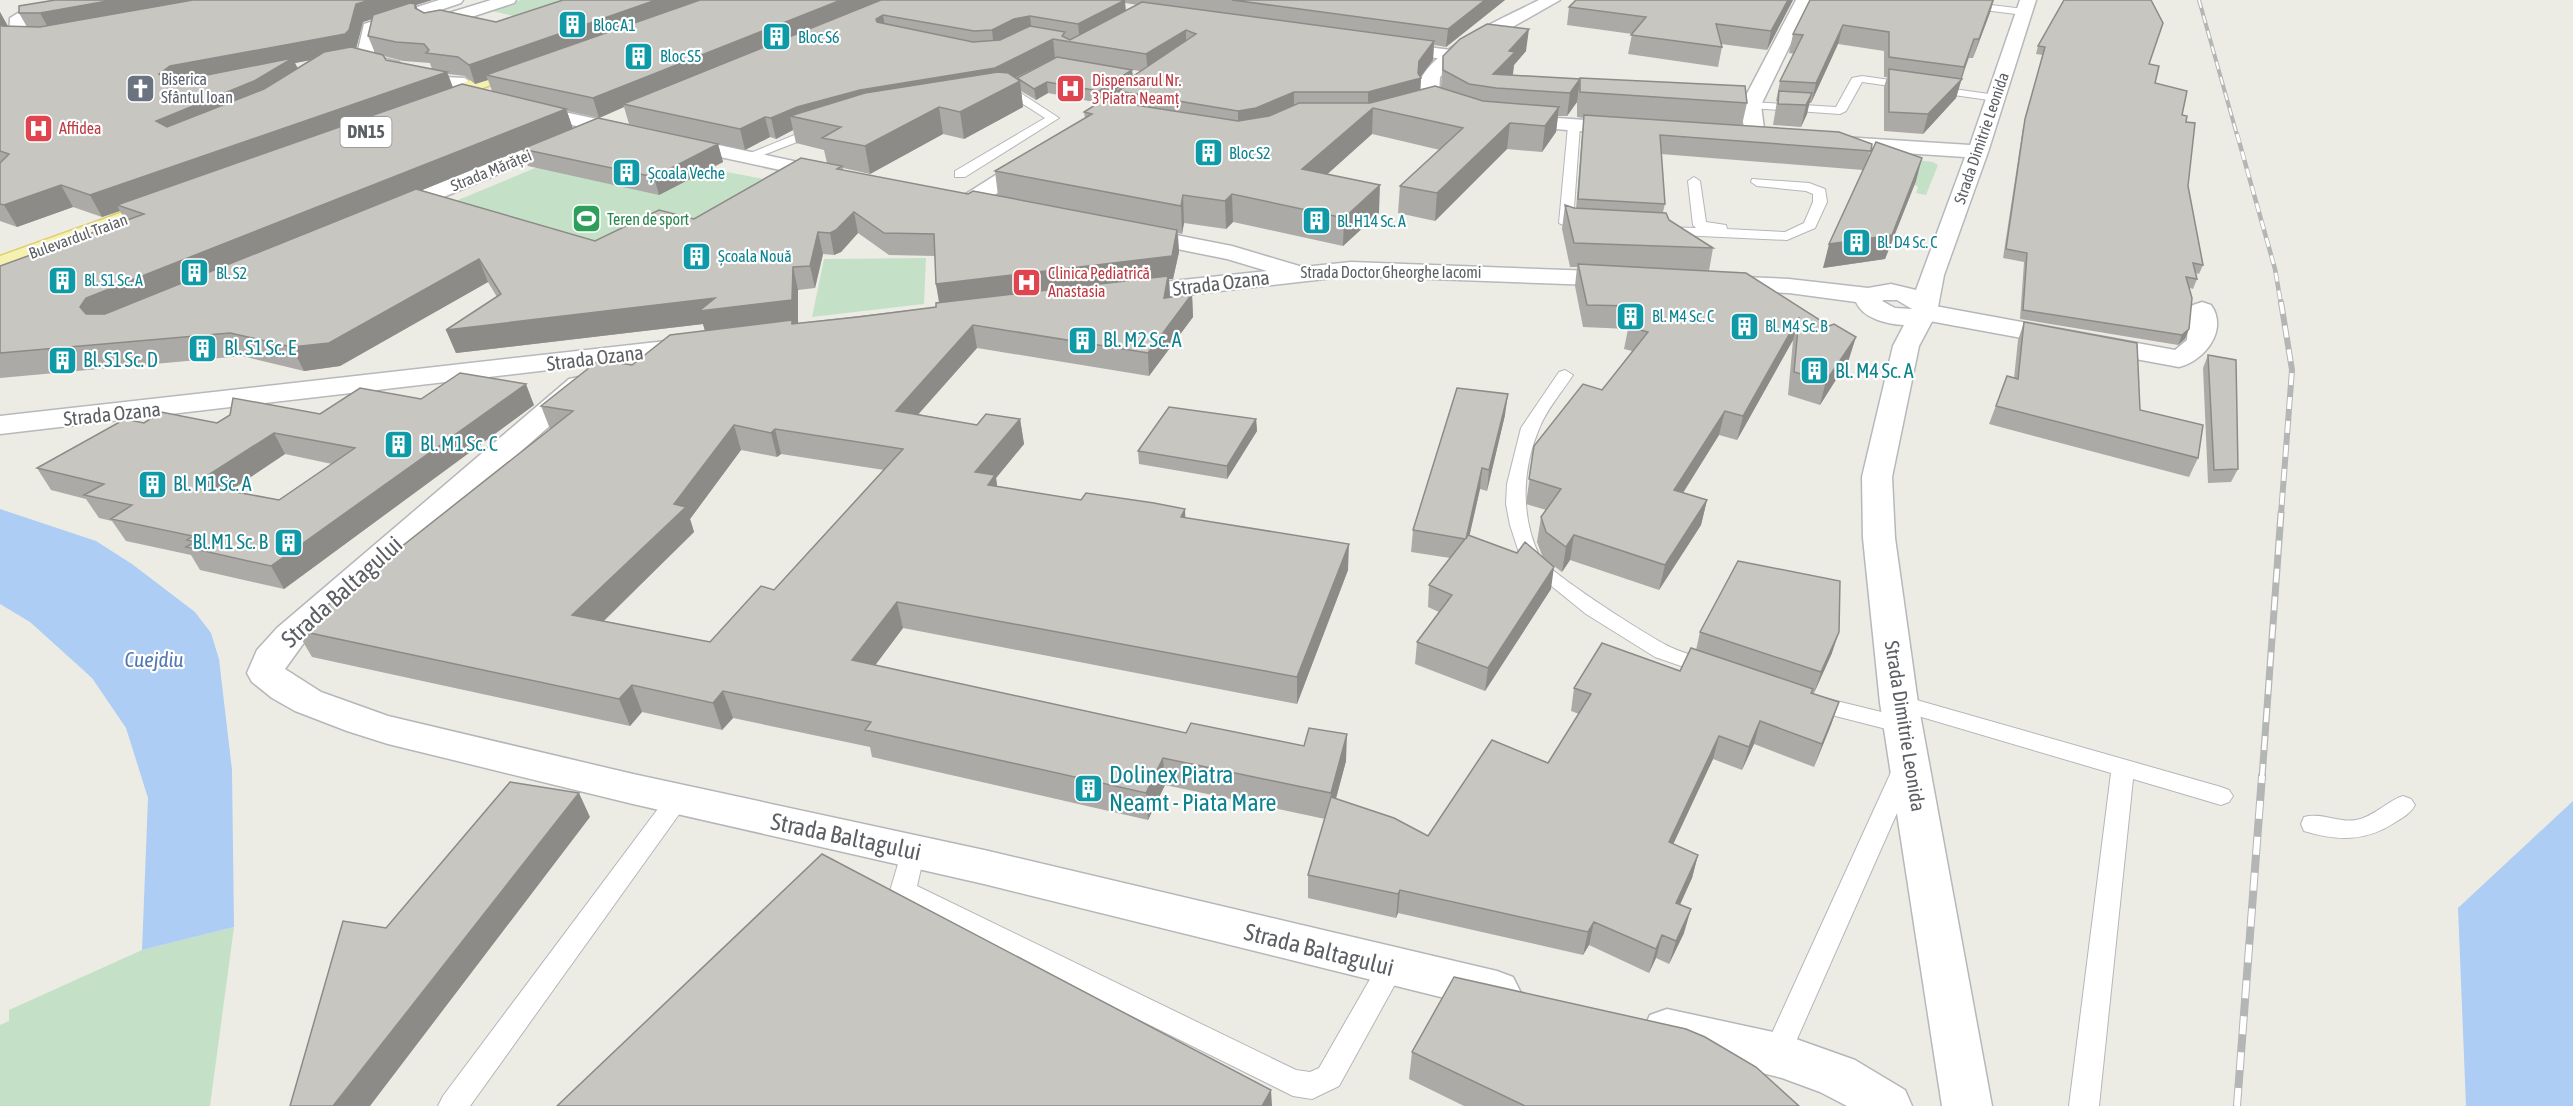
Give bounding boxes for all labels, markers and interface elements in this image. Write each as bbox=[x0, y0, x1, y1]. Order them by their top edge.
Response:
building icon: Bloc A1 bbox=[556, 9, 588, 41]
place label: Bloc A1 bbox=[593, 16, 636, 34]
building icon: Bloc S6 bbox=[761, 21, 793, 53]
place label: Bloc S6 bbox=[798, 28, 840, 46]
building icon: Bloc S5 bbox=[623, 40, 655, 72]
place label: Bloc S5 bbox=[660, 47, 702, 65]
place label: Biserica Sfântul Ioan bbox=[161, 70, 233, 106]
street label: Strada Dimitrie Leonida bbox=[1950, 70, 2012, 206]
place label: Dispensarul Nr. 3 Piatra Neamț bbox=[1092, 71, 1181, 108]
church icon: Biserica Sfântul Ioan bbox=[124, 72, 156, 104]
hospital icon: Dispensarul Nr. 3 Piatra Neamț bbox=[1055, 73, 1087, 105]
hospital icon: Affidea bbox=[22, 112, 54, 144]
road number: DN15 bbox=[340, 117, 392, 147]
place label: Affidea bbox=[59, 119, 101, 137]
building icon: Bloc S2 bbox=[1192, 137, 1224, 169]
place label: Bloc S2 bbox=[1229, 144, 1271, 162]
street label: Strada Mărăței bbox=[448, 146, 535, 195]
building icon: Școala Veche bbox=[611, 157, 643, 189]
place label: Școala Veche bbox=[648, 164, 725, 183]
sports icon: Teren de sport bbox=[570, 203, 602, 235]
building icon: Bl. H14 Sc. A bbox=[1300, 205, 1332, 237]
street label: Bulevardul Traian bbox=[26, 210, 130, 262]
place label: Teren de sport bbox=[607, 210, 690, 229]
place label: Bl. H14 Sc. A bbox=[1337, 212, 1406, 230]
building icon: Bl. D4 Sc. C bbox=[1840, 226, 1872, 258]
place label: Bl. D4 Sc. C bbox=[1877, 233, 1937, 251]
building icon: Școala Nouă bbox=[681, 240, 713, 272]
place label: Școala Nouă bbox=[718, 247, 792, 266]
building icon: Bl. S2 bbox=[179, 257, 211, 289]
street label: Strada Doctor Gheorghe Iacomi bbox=[1300, 263, 1482, 282]
building icon: Bl. S1 Sc. A bbox=[47, 264, 79, 296]
place label: Bl. S2 bbox=[216, 264, 247, 282]
place label: Clinica Pediatrică Anastasia bbox=[1048, 264, 1150, 300]
street label: Strada Ozana bbox=[1171, 265, 1271, 300]
hospital icon: Clinica Pediatrică Anastasia bbox=[1011, 266, 1043, 298]
place label: Bl. S1 Sc. A bbox=[84, 271, 143, 289]
building icon: Bl. M4 Sc. C bbox=[1615, 300, 1647, 332]
place label: Bl. M4 Sc. C bbox=[1652, 307, 1714, 325]
building icon: Bl. M4 Sc. B bbox=[1728, 310, 1760, 342]
place label: Bl. M4 Sc. B bbox=[1765, 317, 1828, 335]
building icon: Bl. M2 Sc. A bbox=[1066, 324, 1098, 356]
place label: Bl. M2 Sc. A bbox=[1103, 328, 1182, 351]
building icon: Bl. S1 Sc. E bbox=[187, 332, 219, 364]
place label: Bl. S1 Sc. E bbox=[224, 336, 297, 359]
street label: Strada Ozana bbox=[545, 340, 645, 375]
building icon: Bl. S1 Sc. D bbox=[46, 344, 78, 376]
place label: Bl. S1 Sc. D bbox=[83, 348, 158, 371]
building icon: Bl. M4 Sc. A bbox=[1798, 355, 1830, 387]
place label: Bl. M4 Sc. A bbox=[1835, 359, 1914, 382]
street label: Strada Ozana bbox=[62, 397, 162, 430]
building icon: Bl. M1 Sc. C bbox=[383, 428, 415, 460]
place label: Bl. M1 Sc. C bbox=[420, 432, 498, 455]
building icon: Bl. M1 Sc. A bbox=[136, 468, 168, 500]
place label: Bl. M1 Sc. A bbox=[173, 472, 252, 495]
building icon: Bl.M1 Sc. B bbox=[273, 526, 305, 558]
place label: Bl.M1 Sc. B bbox=[193, 530, 269, 553]
street label: Strada Baltagului bbox=[276, 530, 408, 653]
street label: Strada Dimitrie Leonida bbox=[1881, 639, 1930, 813]
water label: Cuejdiu bbox=[125, 647, 183, 671]
place label: Dolinex Piatra Neamt - Piata Mare bbox=[1109, 761, 1277, 816]
building icon: Dolinex Piatra Neamt - Piata Mare bbox=[1072, 773, 1104, 805]
street label: Strada Baltagului bbox=[768, 807, 924, 866]
street label: Strada Baltagului bbox=[1242, 918, 1397, 981]

